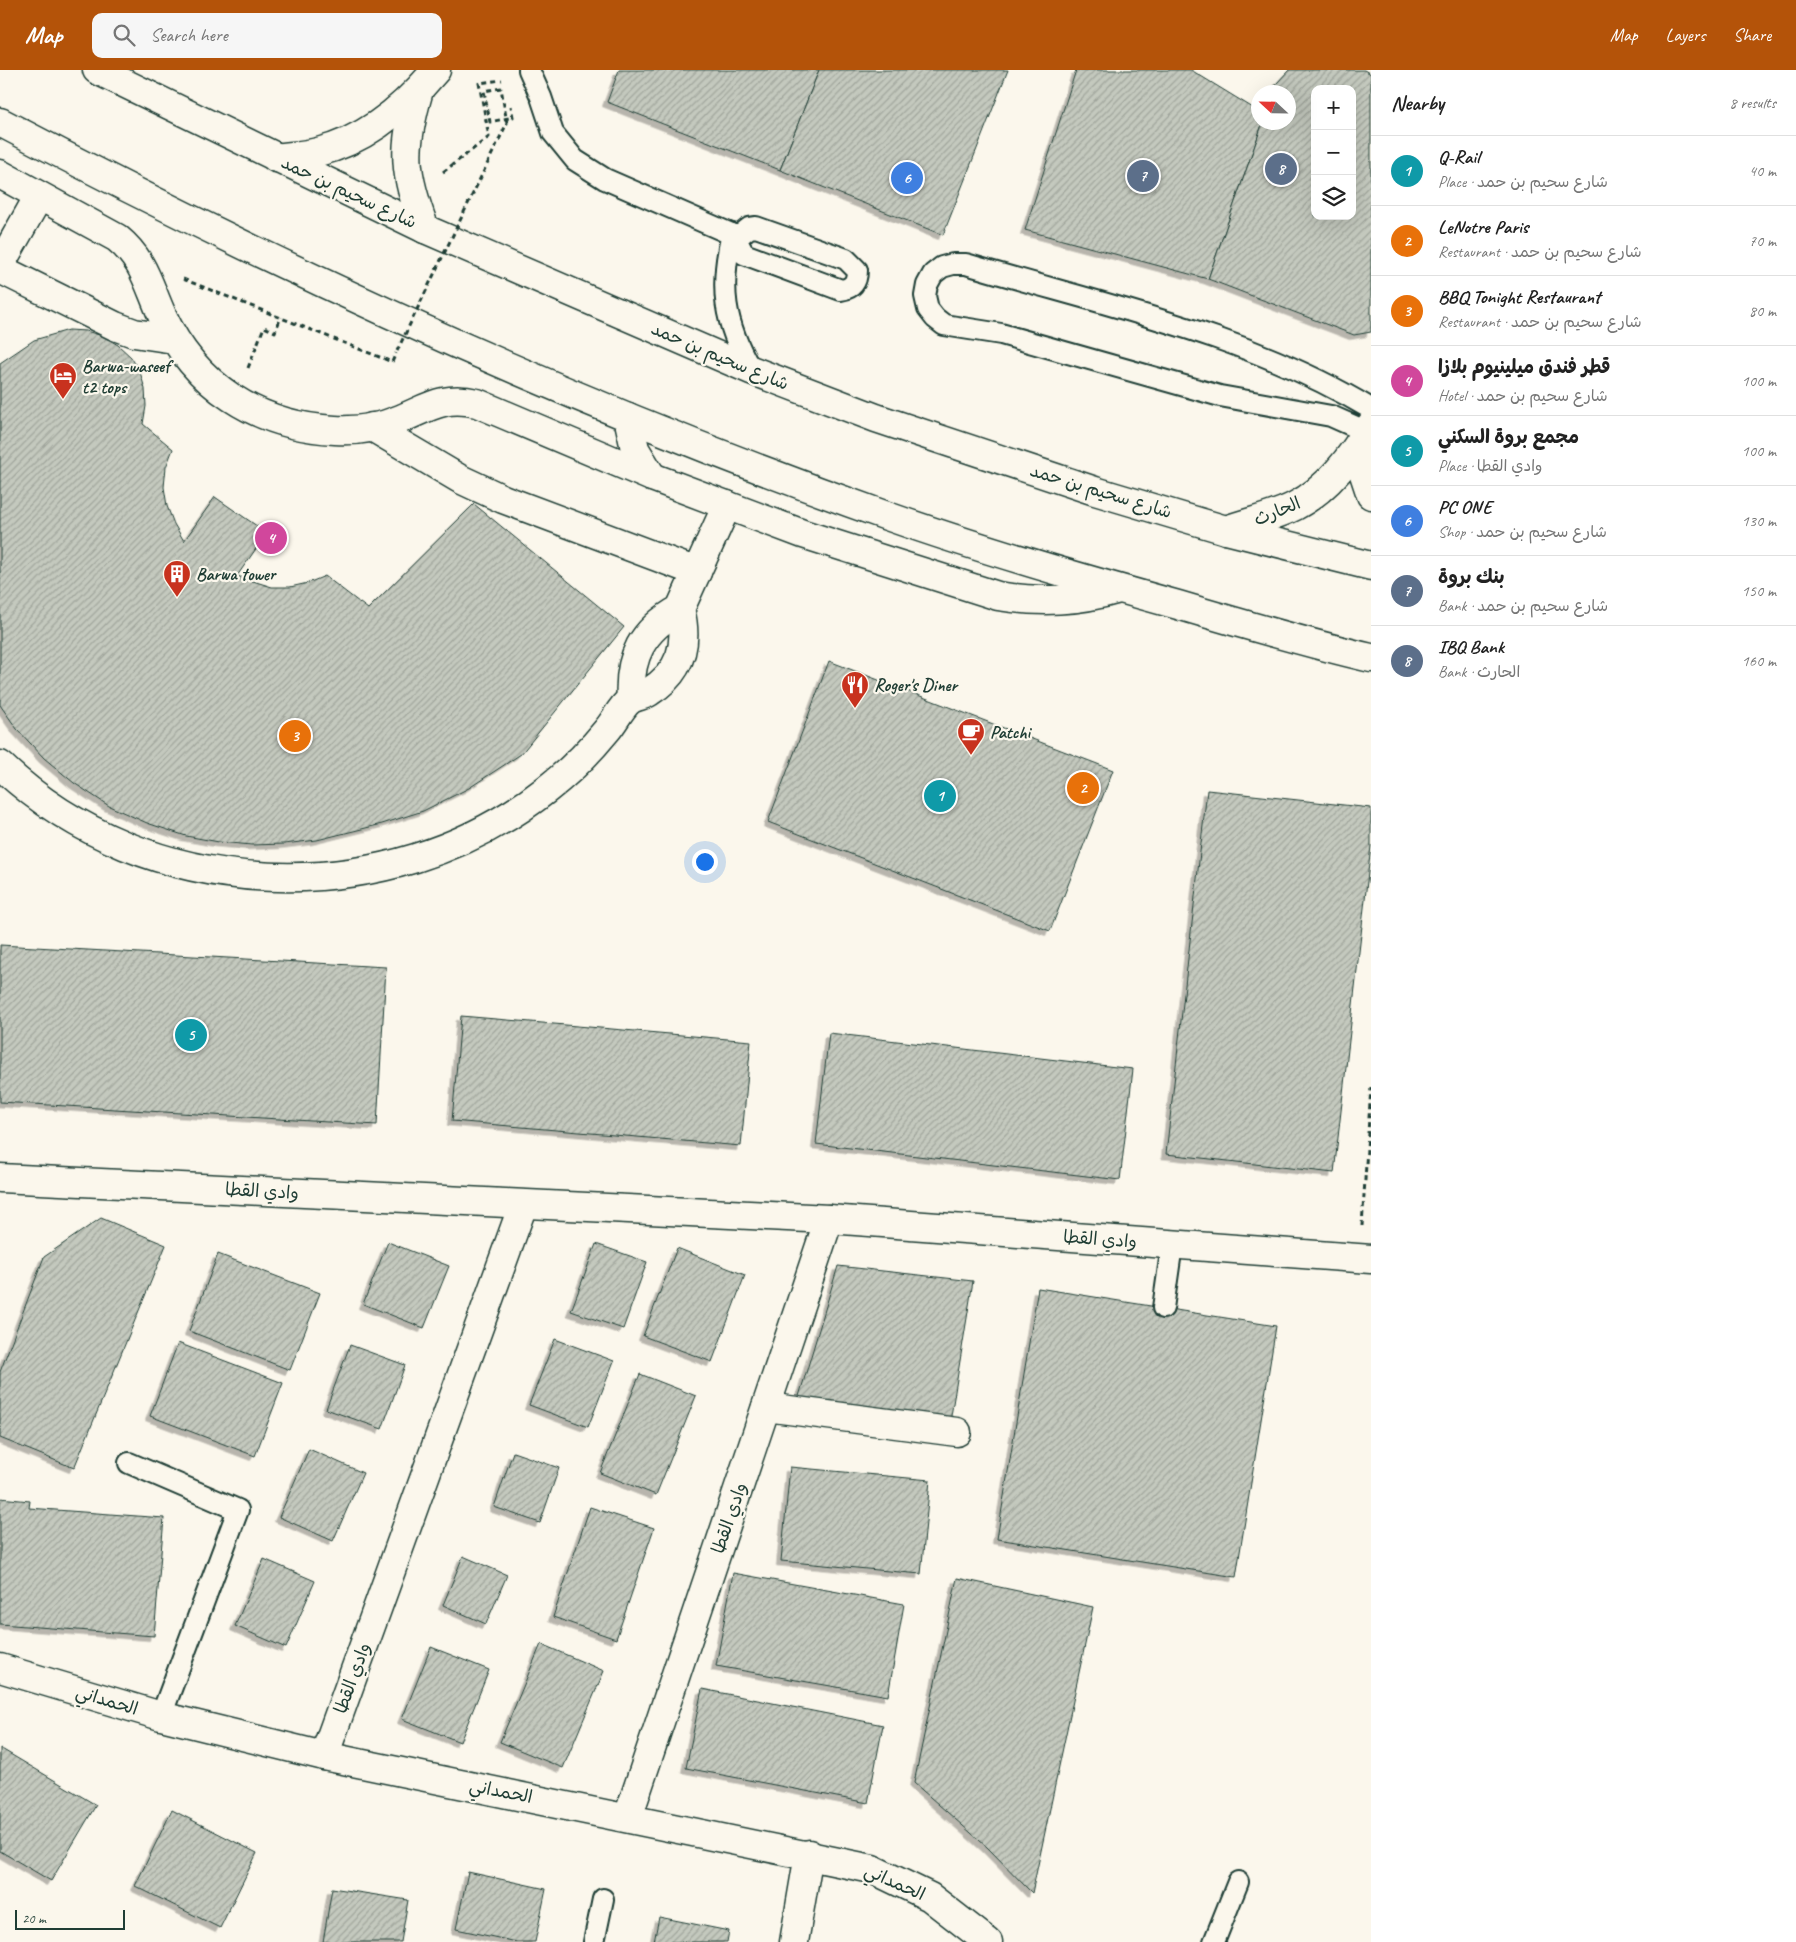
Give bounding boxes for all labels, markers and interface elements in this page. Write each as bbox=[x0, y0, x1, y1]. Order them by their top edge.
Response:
search box bbox=[92, 13, 442, 58]
text: Map bbox=[25, 20, 62, 50]
icon: search bbox=[110, 21, 138, 49]
text: Search here bbox=[150, 23, 228, 47]
text: Map bbox=[1610, 24, 1638, 46]
text: Layers bbox=[1666, 24, 1705, 46]
text: Share bbox=[1733, 24, 1771, 46]
north arrow bbox=[1251, 85, 1296, 130]
map controls bbox=[1311, 85, 1356, 220]
button: + bbox=[1311, 85, 1356, 130]
text: Nearby bbox=[1391, 90, 1444, 116]
text: 8 results bbox=[1729, 93, 1776, 113]
button: − bbox=[1311, 130, 1356, 175]
text: Q-Rail bbox=[1438, 145, 1479, 169]
pin: 8 bbox=[1265, 150, 1297, 188]
street label: شارع سحيم بن حمد bbox=[276, 151, 420, 236]
pin: 7 bbox=[1127, 157, 1159, 195]
pin: 6 bbox=[891, 159, 923, 197]
text: 1 bbox=[1403, 161, 1411, 181]
text: 40 m bbox=[1749, 161, 1776, 181]
text: Place · شارع سحيم بن حمد bbox=[1438, 172, 1608, 192]
button: layers bbox=[1311, 175, 1356, 220]
text: LeNotre Paris bbox=[1438, 215, 1528, 239]
text: 2 bbox=[1403, 231, 1411, 251]
text: 70 m bbox=[1749, 231, 1776, 251]
text: Restaurant · شارع سحيم بن حمد bbox=[1438, 242, 1642, 262]
text: BBQ Tonight Restaurant bbox=[1438, 285, 1600, 309]
text: 3 bbox=[1403, 301, 1411, 321]
text: 80 m bbox=[1749, 301, 1776, 321]
text: Restaurant · شارع سحيم بن حمد bbox=[1438, 312, 1642, 332]
street label: شارع سحيم بن حمد bbox=[647, 317, 792, 398]
place label: Barwa-waseef t2 tops bbox=[82, 355, 174, 398]
text: قطر فندق ميلينيوم بلازا bbox=[1438, 355, 1610, 379]
hotel icon: Barwa-waseef t2 tops bbox=[48, 361, 78, 400]
text: 4 bbox=[1403, 371, 1411, 391]
text: 100 m bbox=[1742, 371, 1776, 391]
text: Hotel · شارع سحيم بن حمد bbox=[1438, 386, 1608, 406]
text: مجمع بروة السكني bbox=[1438, 425, 1579, 449]
text: 5 bbox=[1404, 441, 1410, 461]
text: 100 m bbox=[1742, 441, 1776, 461]
text: Place · وادي القطا bbox=[1438, 456, 1543, 476]
street label: شارع سحيم بن حمد bbox=[1026, 459, 1175, 526]
street label: الحارث bbox=[1250, 492, 1304, 530]
text: PC ONE bbox=[1438, 495, 1492, 519]
text: 6 bbox=[1403, 511, 1411, 531]
text: 130 m bbox=[1742, 511, 1776, 531]
pin: 4 bbox=[255, 519, 287, 557]
text: Shop · شارع سحيم بن حمد bbox=[1438, 522, 1607, 542]
building icon: Barwa tower bbox=[162, 559, 192, 598]
place label: Barwa tower bbox=[196, 563, 278, 585]
text: بنك بروة bbox=[1438, 565, 1504, 589]
text: 7 bbox=[1403, 581, 1411, 601]
text: 150 m bbox=[1742, 581, 1776, 601]
text: Bank · شارع سحيم بن حمد bbox=[1438, 596, 1608, 616]
text: IBQ Bank bbox=[1438, 635, 1504, 659]
text: 8 bbox=[1403, 651, 1411, 671]
text: 160 m bbox=[1742, 651, 1776, 671]
text: Bank · الحارث bbox=[1438, 662, 1520, 682]
restaurant icon: Roger's Diner bbox=[840, 670, 870, 709]
place label: Roger's Diner bbox=[874, 674, 960, 696]
pin: 3 bbox=[279, 717, 311, 755]
cafe icon: Patchi bbox=[956, 717, 986, 756]
place label: Patchi bbox=[990, 721, 1033, 743]
pin: 2 bbox=[1067, 769, 1099, 807]
pin: 1 bbox=[924, 777, 956, 815]
your location bbox=[692, 849, 718, 875]
pin: 5 bbox=[175, 1016, 207, 1054]
street label: وادي القطا bbox=[224, 1178, 299, 1206]
street label: وادي القطا bbox=[1062, 1225, 1138, 1255]
street label: وادي القطا bbox=[707, 1480, 753, 1557]
street label: وادي القطا bbox=[329, 1640, 377, 1717]
street label: الحمداني bbox=[72, 1680, 141, 1725]
street label: الحمداني bbox=[467, 1774, 535, 1813]
street label: الحمداني bbox=[859, 1859, 929, 1910]
scale bar bbox=[15, 1907, 125, 1930]
text: 20 m bbox=[22, 1910, 46, 1927]

